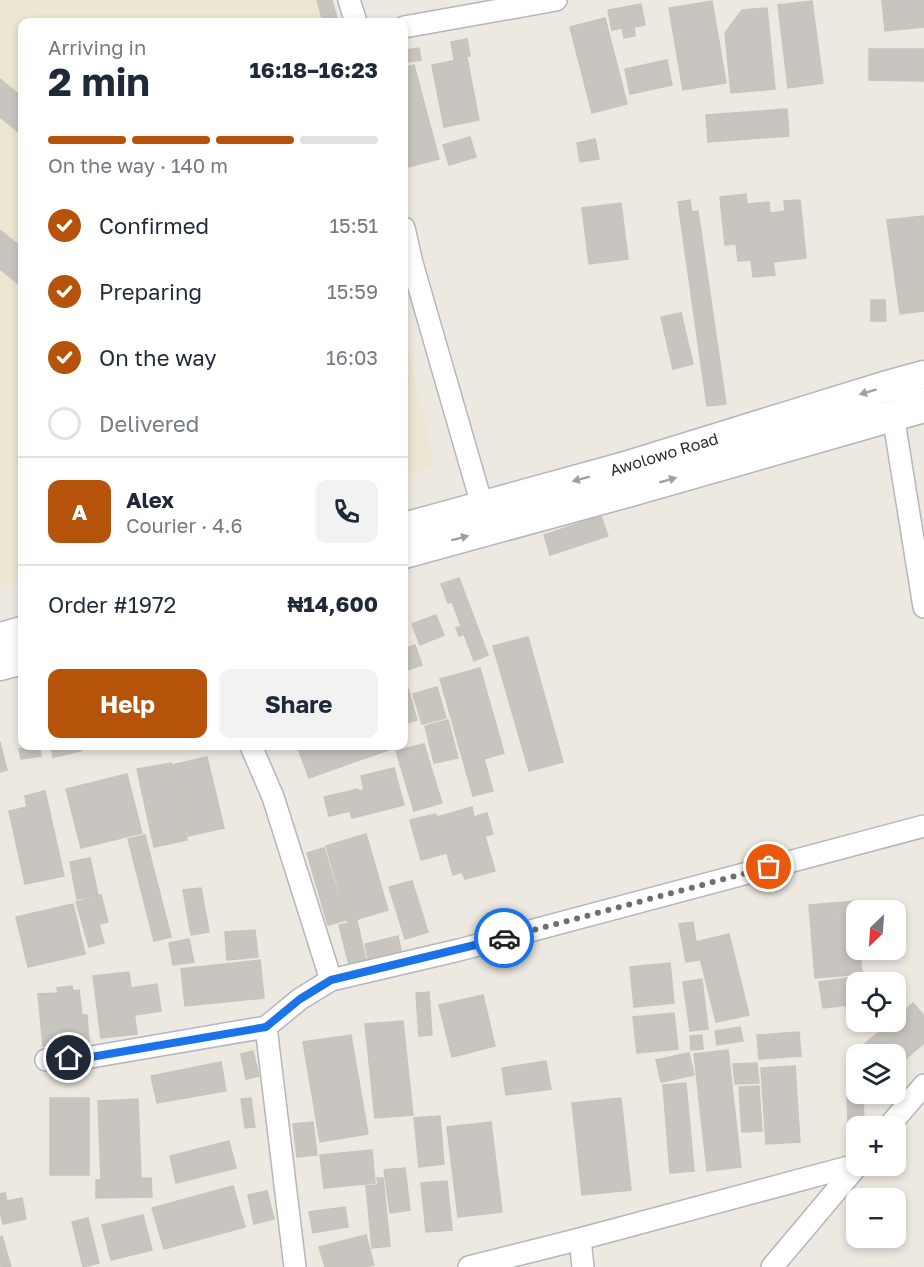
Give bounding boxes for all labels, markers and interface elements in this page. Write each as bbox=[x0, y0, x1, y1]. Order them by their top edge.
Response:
text: Arriving in bbox=[48, 35, 146, 59]
text: 16:18–16:23 bbox=[249, 56, 378, 83]
text: 2 min bbox=[48, 58, 150, 105]
text: On the way · 140 m bbox=[48, 153, 228, 177]
icon: check bbox=[48, 209, 81, 242]
text: Confirmed bbox=[99, 212, 209, 239]
text: 15:51 bbox=[329, 213, 378, 237]
icon: check bbox=[48, 275, 81, 308]
text: Preparing bbox=[99, 278, 202, 305]
text: 15:59 bbox=[327, 279, 378, 303]
icon: check bbox=[48, 341, 81, 374]
text: On the way bbox=[99, 344, 217, 371]
text: 16:03 bbox=[326, 345, 378, 369]
one-way arrow bbox=[859, 388, 877, 397]
text: Delivered bbox=[99, 410, 199, 437]
street label: Awolowo Road bbox=[607, 428, 721, 480]
one-way arrow bbox=[572, 475, 590, 484]
one-way arrow bbox=[659, 475, 677, 484]
button: phone bbox=[315, 480, 378, 543]
text: Alex bbox=[126, 486, 174, 513]
text: A bbox=[72, 498, 87, 525]
text: Courier · 4.6 bbox=[126, 513, 243, 537]
one-way arrow bbox=[451, 532, 469, 542]
text: ₦14,600 bbox=[287, 590, 378, 617]
text: Order #1972 bbox=[48, 591, 176, 618]
button: Help bbox=[48, 669, 207, 738]
button: Share bbox=[219, 669, 378, 738]
pin bbox=[743, 841, 794, 892]
icon: bag bbox=[752, 850, 785, 883]
north arrow bbox=[846, 900, 906, 960]
map controls bbox=[846, 900, 906, 1248]
courier bbox=[474, 908, 534, 968]
icon: car bbox=[488, 922, 521, 955]
button: locate bbox=[846, 972, 906, 1032]
pin bbox=[43, 1032, 94, 1083]
icon: home bbox=[52, 1041, 85, 1074]
button: layers bbox=[846, 1044, 906, 1104]
button: + bbox=[846, 1116, 906, 1176]
button: − bbox=[846, 1188, 906, 1248]

